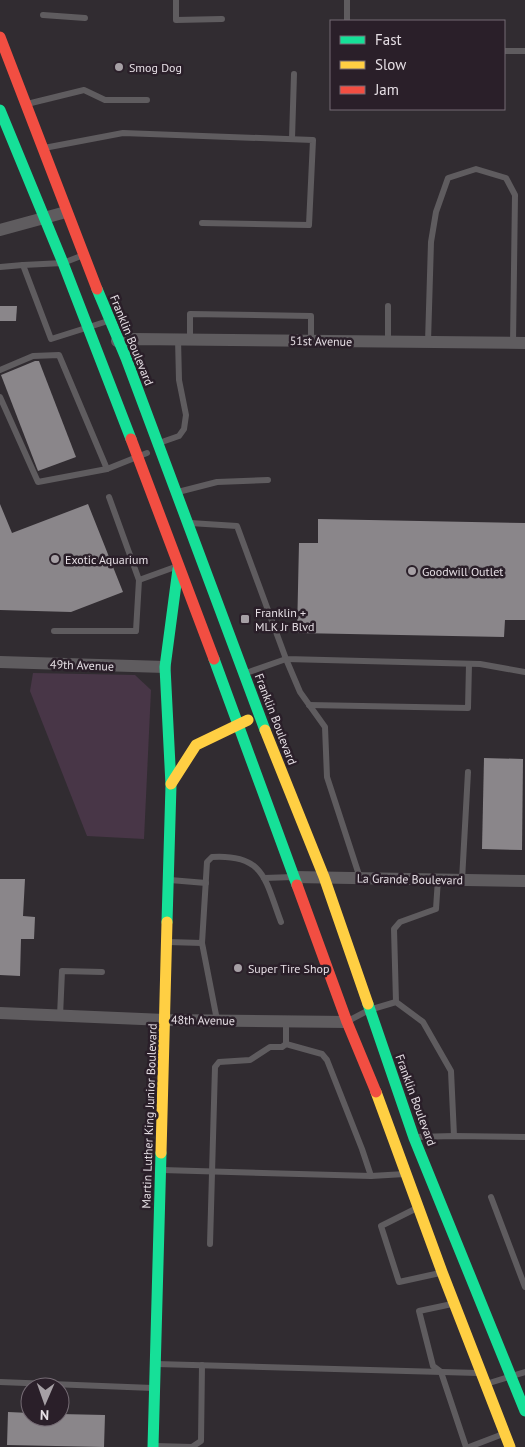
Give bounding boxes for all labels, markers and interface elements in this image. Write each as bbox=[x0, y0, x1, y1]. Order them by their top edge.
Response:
legend bbox=[330, 20, 505, 110]
text: Fast bbox=[375, 30, 402, 49]
text: Slow bbox=[375, 55, 406, 74]
place label: Smog Dog bbox=[129, 60, 182, 75]
marker: Smog Dog bbox=[113, 61, 125, 73]
text: Jam bbox=[374, 80, 399, 99]
street label: Franklin Boulevard bbox=[107, 292, 157, 388]
street label: 51st Avenue bbox=[290, 333, 352, 349]
place label: Exotic Aquarium bbox=[65, 552, 148, 567]
marker: Exotic Aquarium bbox=[49, 553, 61, 565]
place label: Goodwill Outlet bbox=[422, 564, 503, 579]
marker: Goodwill Outlet bbox=[406, 565, 418, 577]
place label: Franklin + MLK Jr Blvd bbox=[255, 605, 314, 634]
marker: Franklin + MLK Jr Blvd bbox=[239, 613, 251, 625]
street label: 49th Avenue bbox=[50, 656, 114, 674]
street label: Franklin Boulevard bbox=[252, 671, 300, 767]
street label: La Grande Boulevard bbox=[357, 871, 463, 887]
place label: Super Tire Shop bbox=[248, 961, 329, 976]
marker: Super Tire Shop bbox=[232, 962, 244, 974]
street label: 48th Avenue bbox=[171, 1012, 235, 1028]
street label: Martin Luther King Junior Boulevard bbox=[138, 1023, 160, 1209]
street label: Franklin Boulevard bbox=[392, 1052, 440, 1148]
north arrow bbox=[20, 1377, 70, 1427]
text: N bbox=[40, 1406, 49, 1424]

